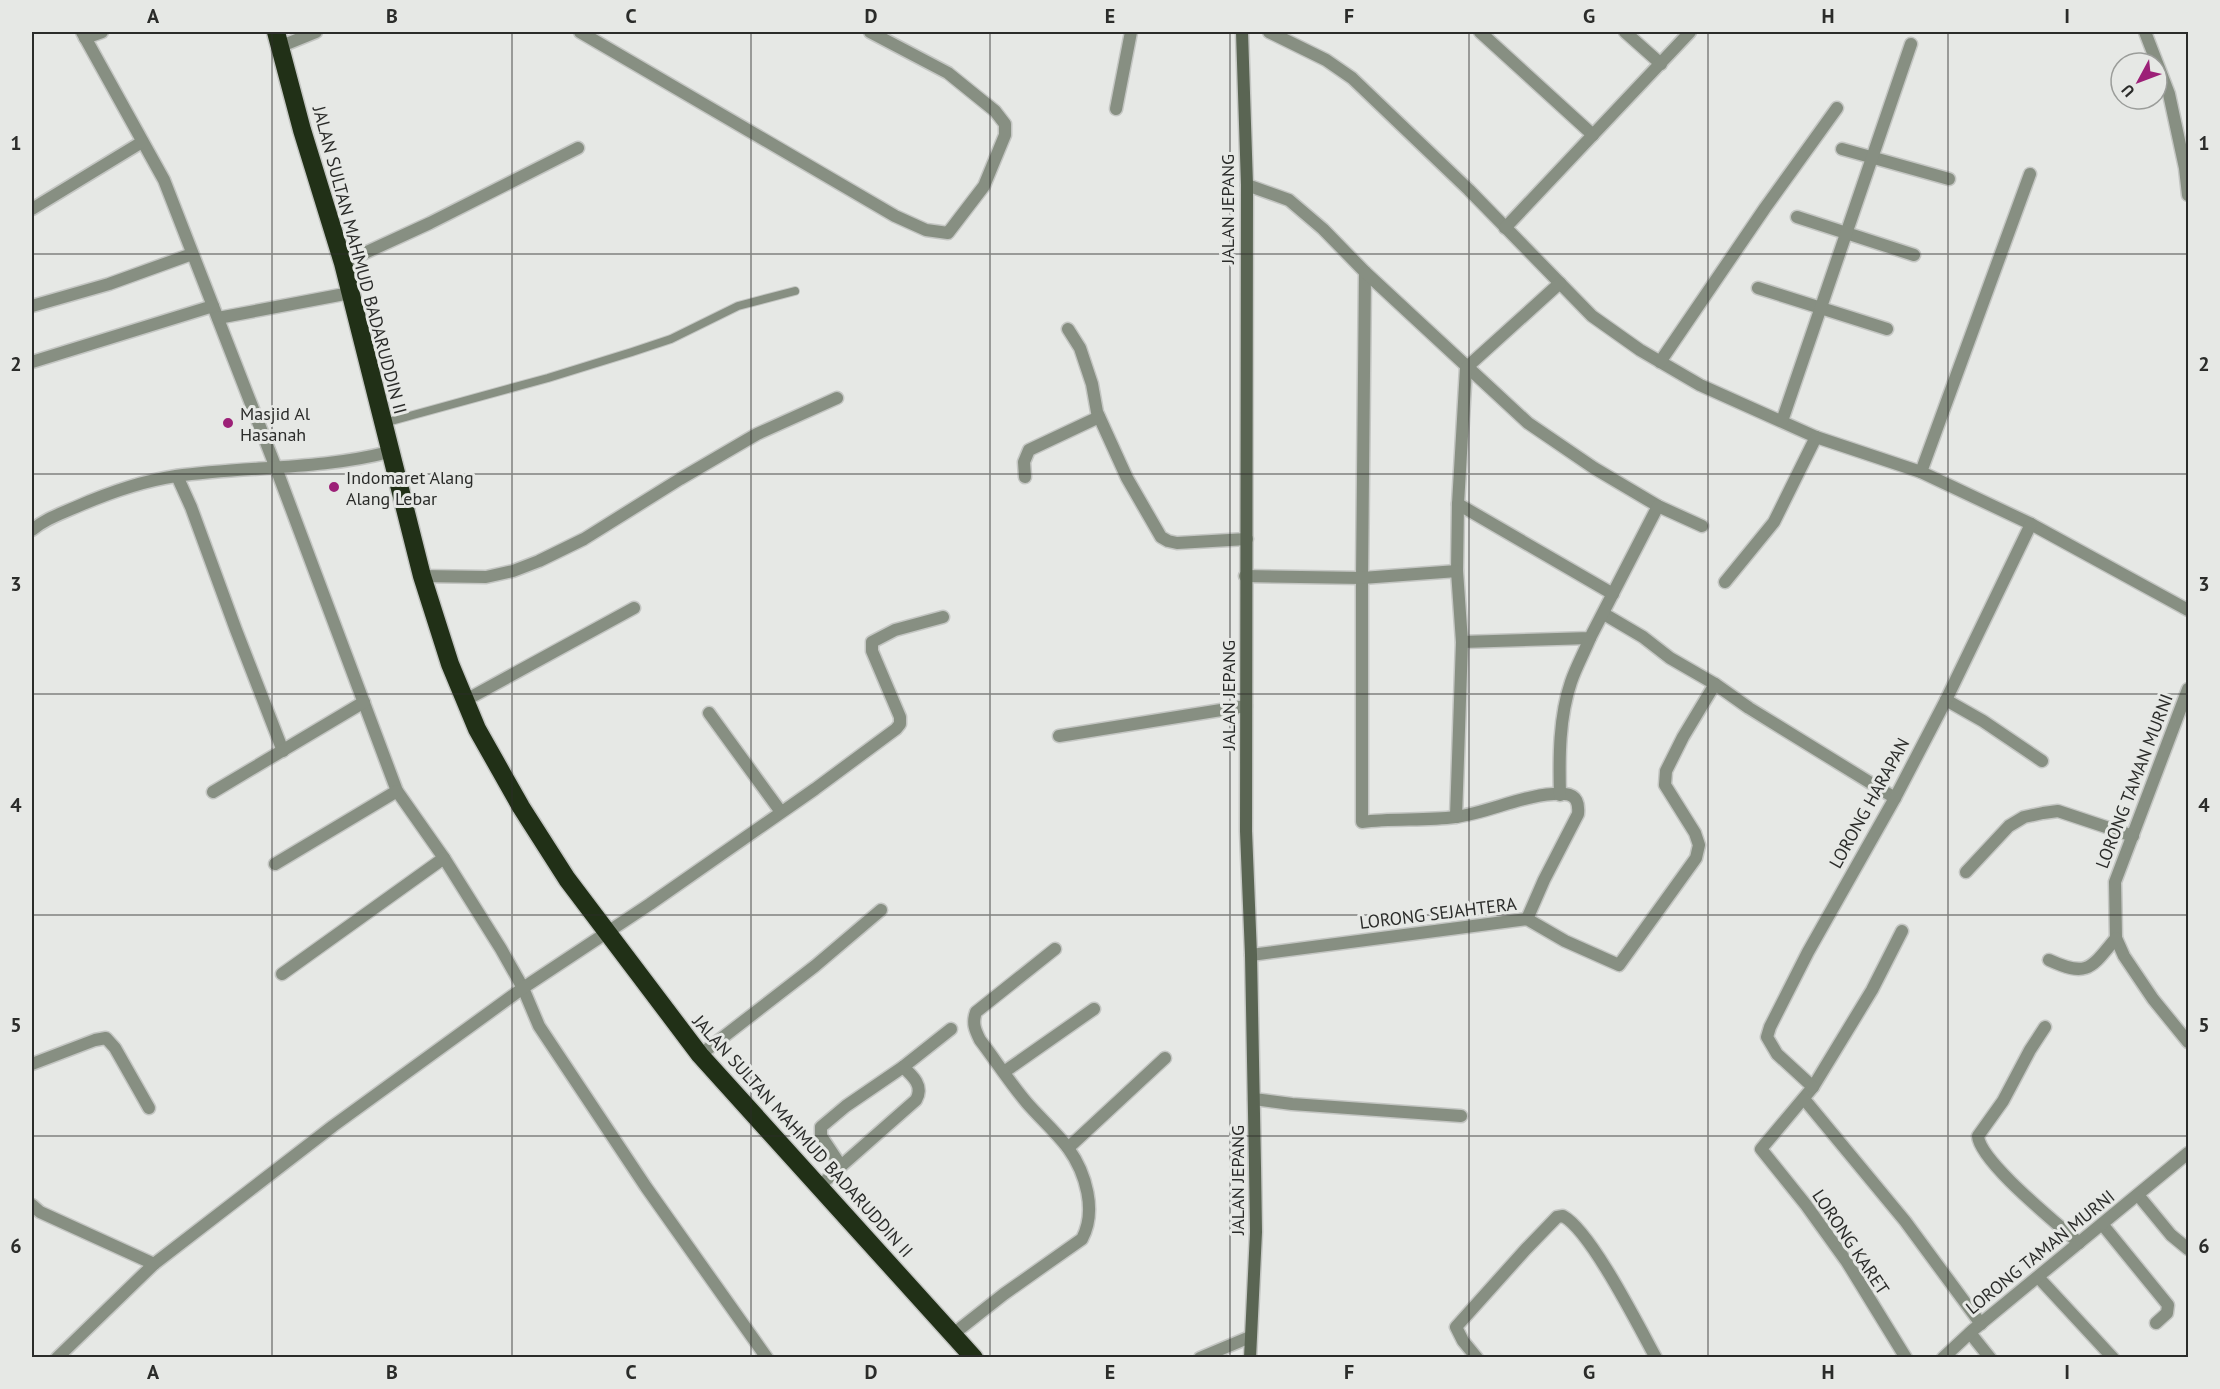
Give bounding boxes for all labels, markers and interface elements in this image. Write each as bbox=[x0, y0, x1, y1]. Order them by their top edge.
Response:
text: A bbox=[147, 3, 160, 29]
text: B bbox=[386, 3, 398, 29]
text: C bbox=[625, 3, 637, 29]
text: D bbox=[865, 3, 878, 29]
text: E bbox=[1105, 3, 1115, 29]
text: F bbox=[1344, 3, 1354, 29]
text: G bbox=[1583, 3, 1595, 29]
text: H bbox=[1821, 3, 1835, 29]
text: I bbox=[2064, 3, 2070, 29]
north arrow bbox=[2109, 51, 2169, 111]
text: U bbox=[2117, 80, 2139, 101]
street label: JALAN SULTAN MAHMUD BADARUDDIN II bbox=[307, 102, 412, 417]
text: 1 bbox=[10, 130, 22, 156]
text: 1 bbox=[2198, 130, 2210, 156]
street label: JALAN JEPANG bbox=[1216, 154, 1239, 265]
text: 2 bbox=[10, 351, 22, 377]
text: 2 bbox=[2198, 351, 2210, 377]
place label: Masjid Al Hasanah bbox=[240, 402, 311, 446]
marker: Masjid Al Hasanah bbox=[221, 416, 235, 430]
place label: Indomaret Alang Alang Lebar bbox=[346, 466, 474, 510]
marker: Indomaret Alang Alang Lebar bbox=[327, 480, 341, 494]
text: 3 bbox=[10, 571, 22, 597]
text: 3 bbox=[2198, 571, 2210, 597]
street label: JALAN JEPANG bbox=[1217, 640, 1240, 751]
street label: LORONG TAMAN MURNI bbox=[2090, 690, 2178, 872]
street label: LORONG HARAPAN bbox=[1824, 734, 1914, 872]
text: 4 bbox=[10, 792, 22, 818]
text: 4 bbox=[2198, 792, 2210, 818]
street label: LORONG SEJAHTERA bbox=[1358, 892, 1518, 934]
street label: JALAN SULTAN MAHMUD BADARUDDIN II bbox=[687, 1009, 918, 1262]
text: 5 bbox=[10, 1012, 22, 1038]
text: 5 bbox=[2198, 1012, 2210, 1038]
street label: JALAN JEPANG bbox=[1226, 1125, 1249, 1236]
street label: LORONG KARET bbox=[1807, 1185, 1895, 1299]
street label: LORONG TAMAN MURNI bbox=[1961, 1185, 2119, 1319]
text: 6 bbox=[10, 1233, 22, 1259]
text: 6 bbox=[2198, 1233, 2210, 1259]
text: A bbox=[147, 1359, 160, 1385]
text: B bbox=[386, 1359, 398, 1385]
text: C bbox=[625, 1359, 637, 1385]
text: D bbox=[865, 1359, 878, 1385]
text: E bbox=[1105, 1359, 1115, 1385]
text: F bbox=[1344, 1359, 1354, 1385]
text: G bbox=[1583, 1359, 1595, 1385]
text: H bbox=[1821, 1359, 1835, 1385]
text: I bbox=[2064, 1359, 2070, 1385]

